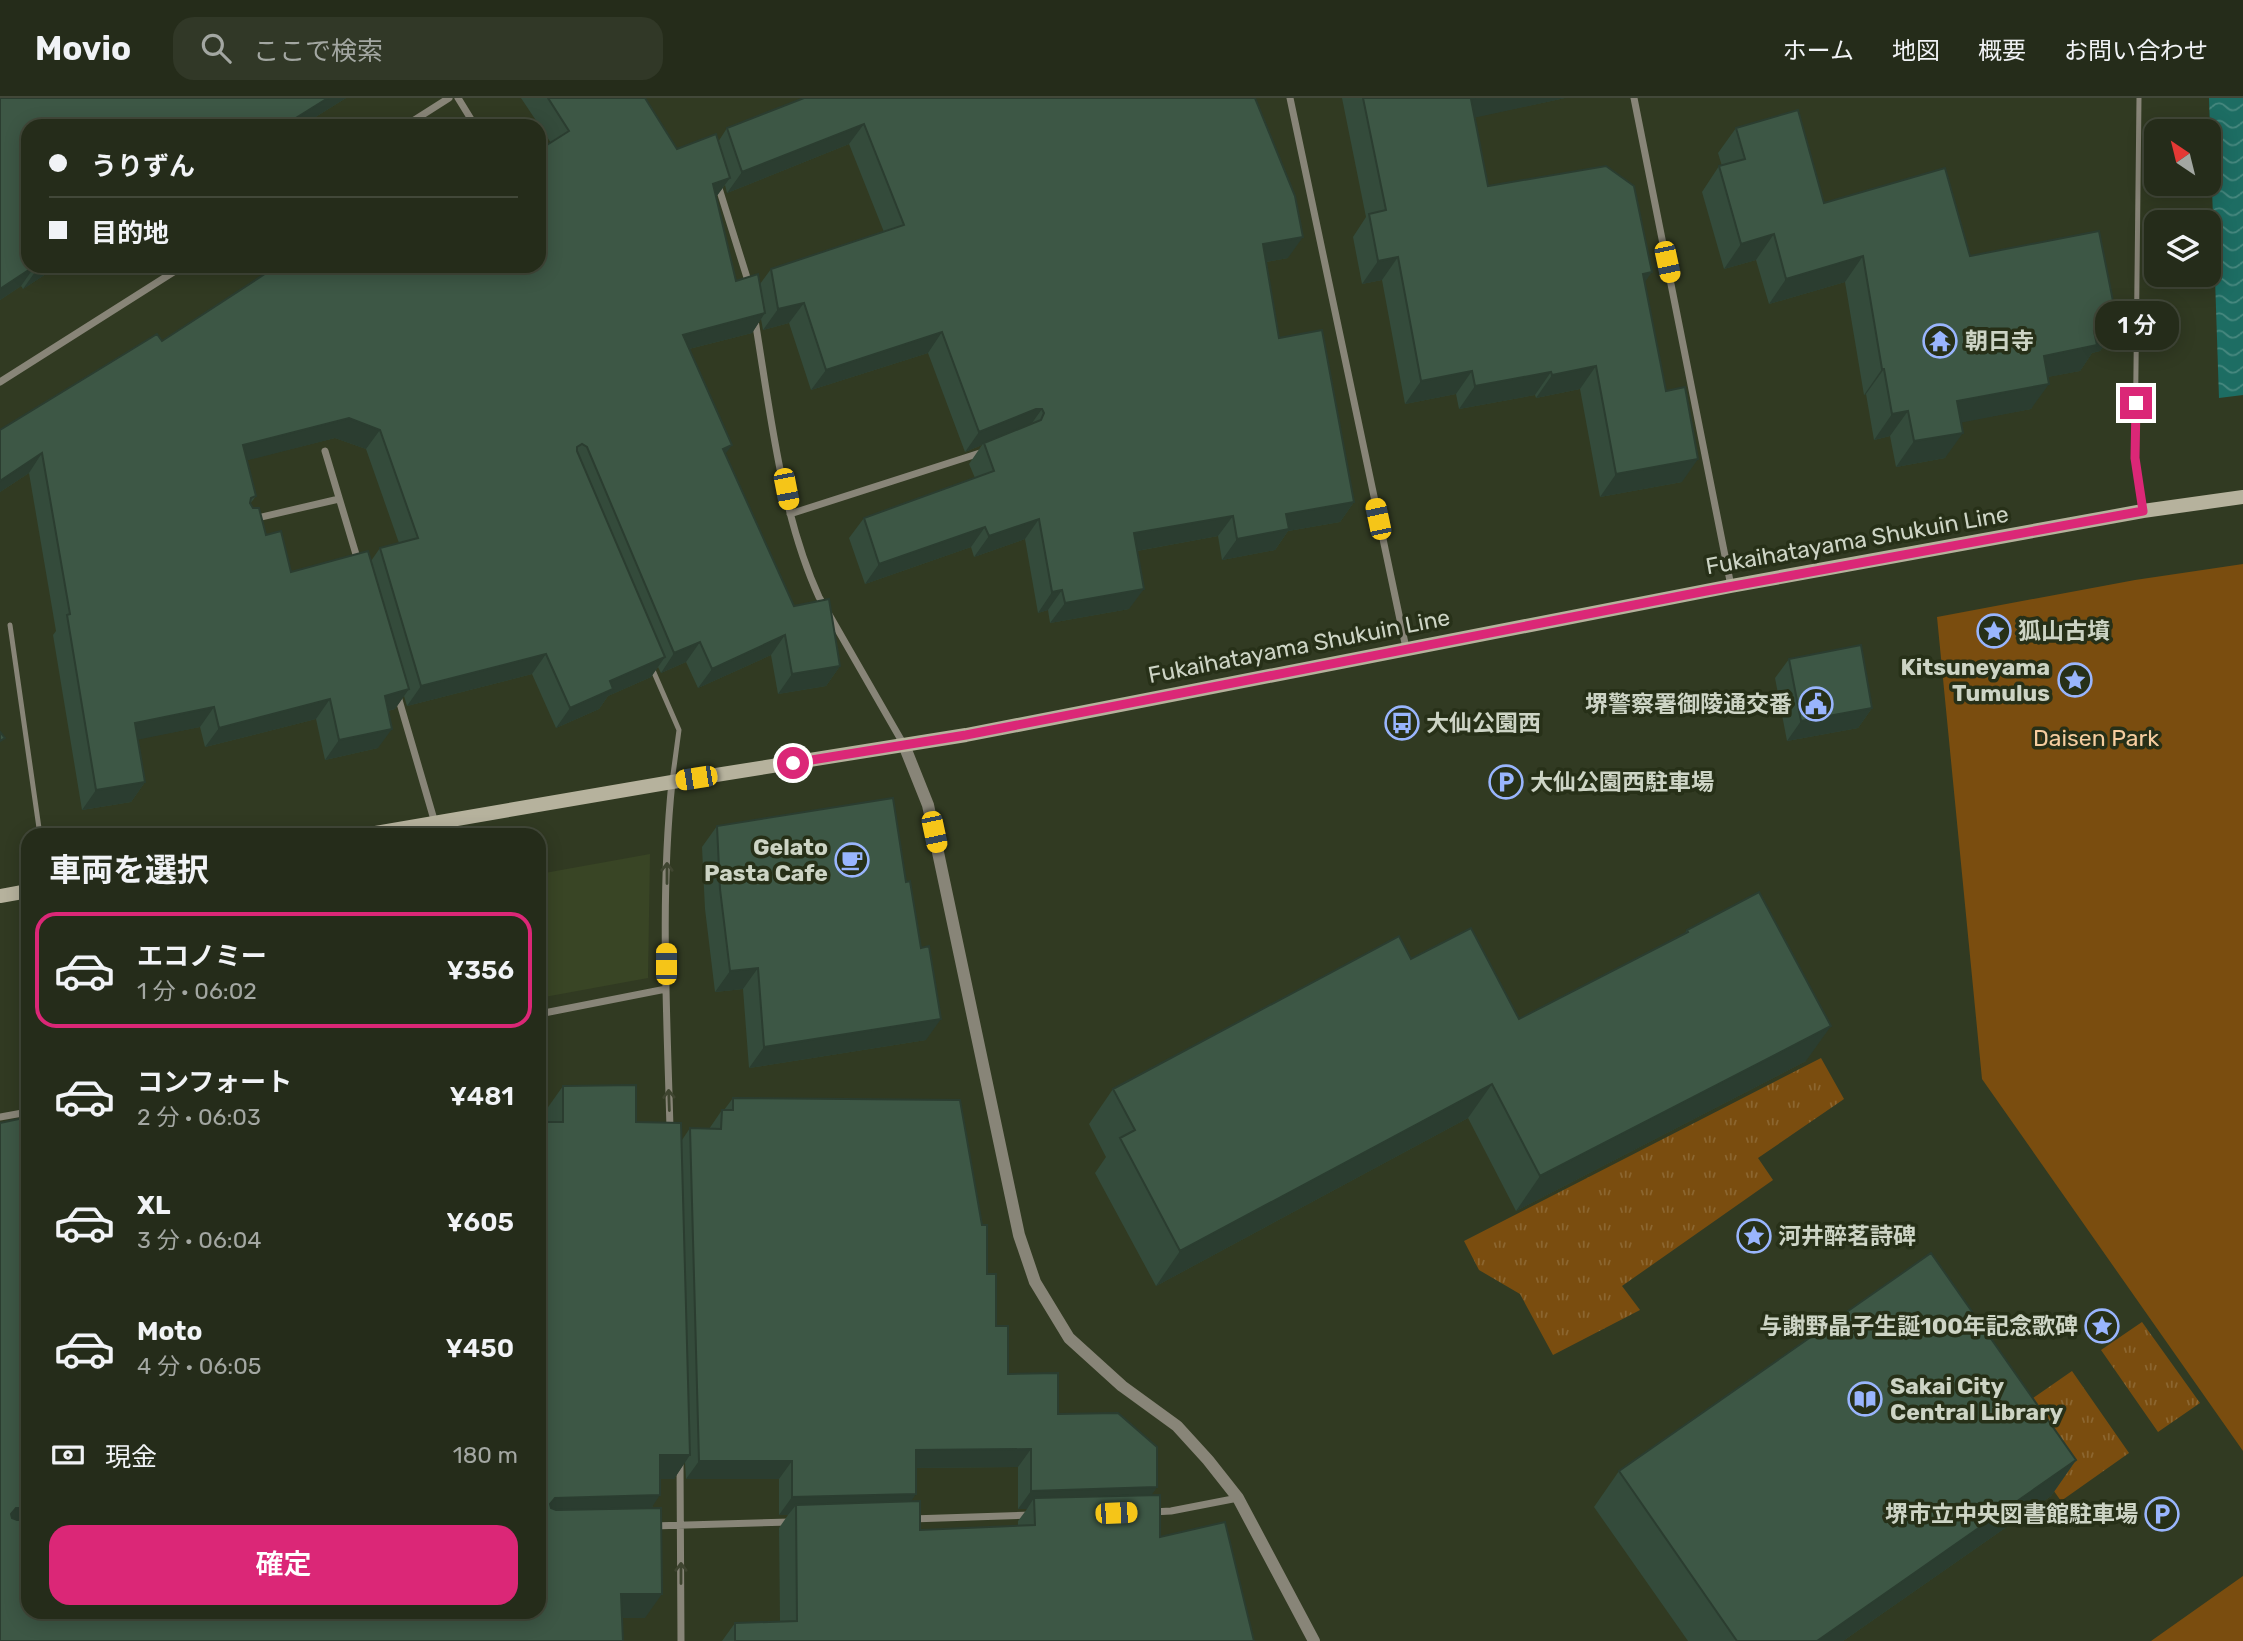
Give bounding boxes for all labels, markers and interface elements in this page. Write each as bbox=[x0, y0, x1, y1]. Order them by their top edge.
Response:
search box bbox=[173, 17, 663, 80]
text: Movio bbox=[35, 29, 131, 68]
icon: search bbox=[197, 29, 235, 67]
text: ここで検索 bbox=[253, 36, 383, 67]
text: ホーム bbox=[1783, 37, 1854, 65]
text: 地図 bbox=[1892, 37, 1940, 65]
text: 概要 bbox=[1978, 37, 2026, 65]
text: お問い合わせ bbox=[2064, 37, 2208, 65]
north arrow bbox=[2144, 119, 2221, 196]
map controls bbox=[2144, 119, 2221, 287]
text: うりずん bbox=[91, 151, 195, 182]
button: layers bbox=[2144, 210, 2221, 287]
text: 目的地 bbox=[91, 218, 169, 249]
car bbox=[1653, 239, 1682, 285]
callout: 1 分 bbox=[2094, 302, 2178, 350]
text: 1 分 bbox=[2117, 311, 2157, 339]
temple icon: 朝日寺 bbox=[1921, 322, 1959, 360]
place label: 朝日寺 bbox=[1965, 327, 2034, 355]
route end bbox=[2120, 387, 2152, 419]
car bbox=[772, 466, 801, 512]
car bbox=[1364, 496, 1393, 542]
street label: Fukaihatayama Shukuin Line bbox=[1703, 500, 2011, 580]
street label: Fukaihatayama Shukuin Line bbox=[1146, 603, 1452, 689]
place icon: 狐山古墳 bbox=[1975, 612, 2013, 650]
place label: 狐山古墳 bbox=[2018, 617, 2110, 645]
place label: Kitsuneyama Tumulus bbox=[1901, 653, 2050, 707]
place icon: Kitsuneyama Tumulus bbox=[2056, 661, 2094, 699]
public building icon: 堺警察署御陵通交番 bbox=[1797, 685, 1835, 723]
place label: 堺警察署御陵通交番 bbox=[1585, 690, 1792, 718]
bus stop icon: 大仙公園西 bbox=[1383, 704, 1421, 742]
place label: 大仙公園西 bbox=[1426, 709, 1541, 737]
park label: Daisen Park bbox=[2033, 724, 2159, 752]
route start bbox=[777, 747, 809, 779]
parking icon: 大仙公園西駐車場 bbox=[1487, 763, 1525, 801]
car bbox=[674, 764, 719, 792]
place label: 大仙公園西駐車場 bbox=[1530, 768, 1714, 796]
car bbox=[920, 809, 949, 855]
place label: Gelato Pasta Cafe bbox=[704, 833, 828, 887]
cafe icon: Gelato Pasta Cafe bbox=[833, 841, 871, 879]
text: 車両を選択 bbox=[49, 851, 209, 889]
one-way arrow bbox=[660, 862, 673, 885]
icon: car bbox=[53, 939, 116, 1002]
text: エコノミー bbox=[137, 941, 267, 972]
car bbox=[656, 943, 677, 985]
text: ¥356 bbox=[447, 955, 514, 986]
text: 1 分 · 06:02 bbox=[137, 977, 257, 1005]
icon: car bbox=[53, 1065, 116, 1128]
text: コンフォート bbox=[137, 1067, 292, 1098]
text: ¥481 bbox=[449, 1081, 514, 1112]
one-way arrow bbox=[663, 1089, 676, 1112]
text: 2 分 · 06:03 bbox=[137, 1103, 261, 1131]
text: XL bbox=[137, 1190, 170, 1221]
icon: car bbox=[53, 1191, 116, 1254]
text: ¥605 bbox=[446, 1207, 514, 1238]
place icon: 河井醉茗詩碑 bbox=[1735, 1217, 1773, 1255]
place label: 河井醉茗詩碑 bbox=[1778, 1222, 1916, 1250]
text: 3 分 · 06:04 bbox=[137, 1226, 262, 1254]
place icon: 与謝野晶子生誕100年記念歌碑 bbox=[2083, 1307, 2121, 1345]
place label: 与謝野晶子生誕100年記念歌碑 bbox=[1759, 1312, 2078, 1340]
text: Moto bbox=[137, 1316, 202, 1347]
icon: car bbox=[53, 1317, 116, 1380]
text: ¥450 bbox=[445, 1333, 514, 1364]
text: 4 分 · 06:05 bbox=[137, 1352, 261, 1380]
place label: Sakai City Central Library bbox=[1890, 1372, 2064, 1426]
library icon: Sakai City Central Library bbox=[1846, 1380, 1884, 1418]
icon: cash bbox=[49, 1436, 87, 1474]
text: 180 m bbox=[453, 1441, 518, 1469]
text: 現金 bbox=[105, 1442, 157, 1473]
parking icon: 堺市立中央図書館駐車場 bbox=[2143, 1495, 2181, 1533]
place label: 堺市立中央図書館駐車場 bbox=[1885, 1500, 2138, 1528]
car bbox=[1095, 1502, 1138, 1524]
button: 確定 bbox=[49, 1525, 518, 1605]
one-way arrow bbox=[674, 1562, 688, 1585]

